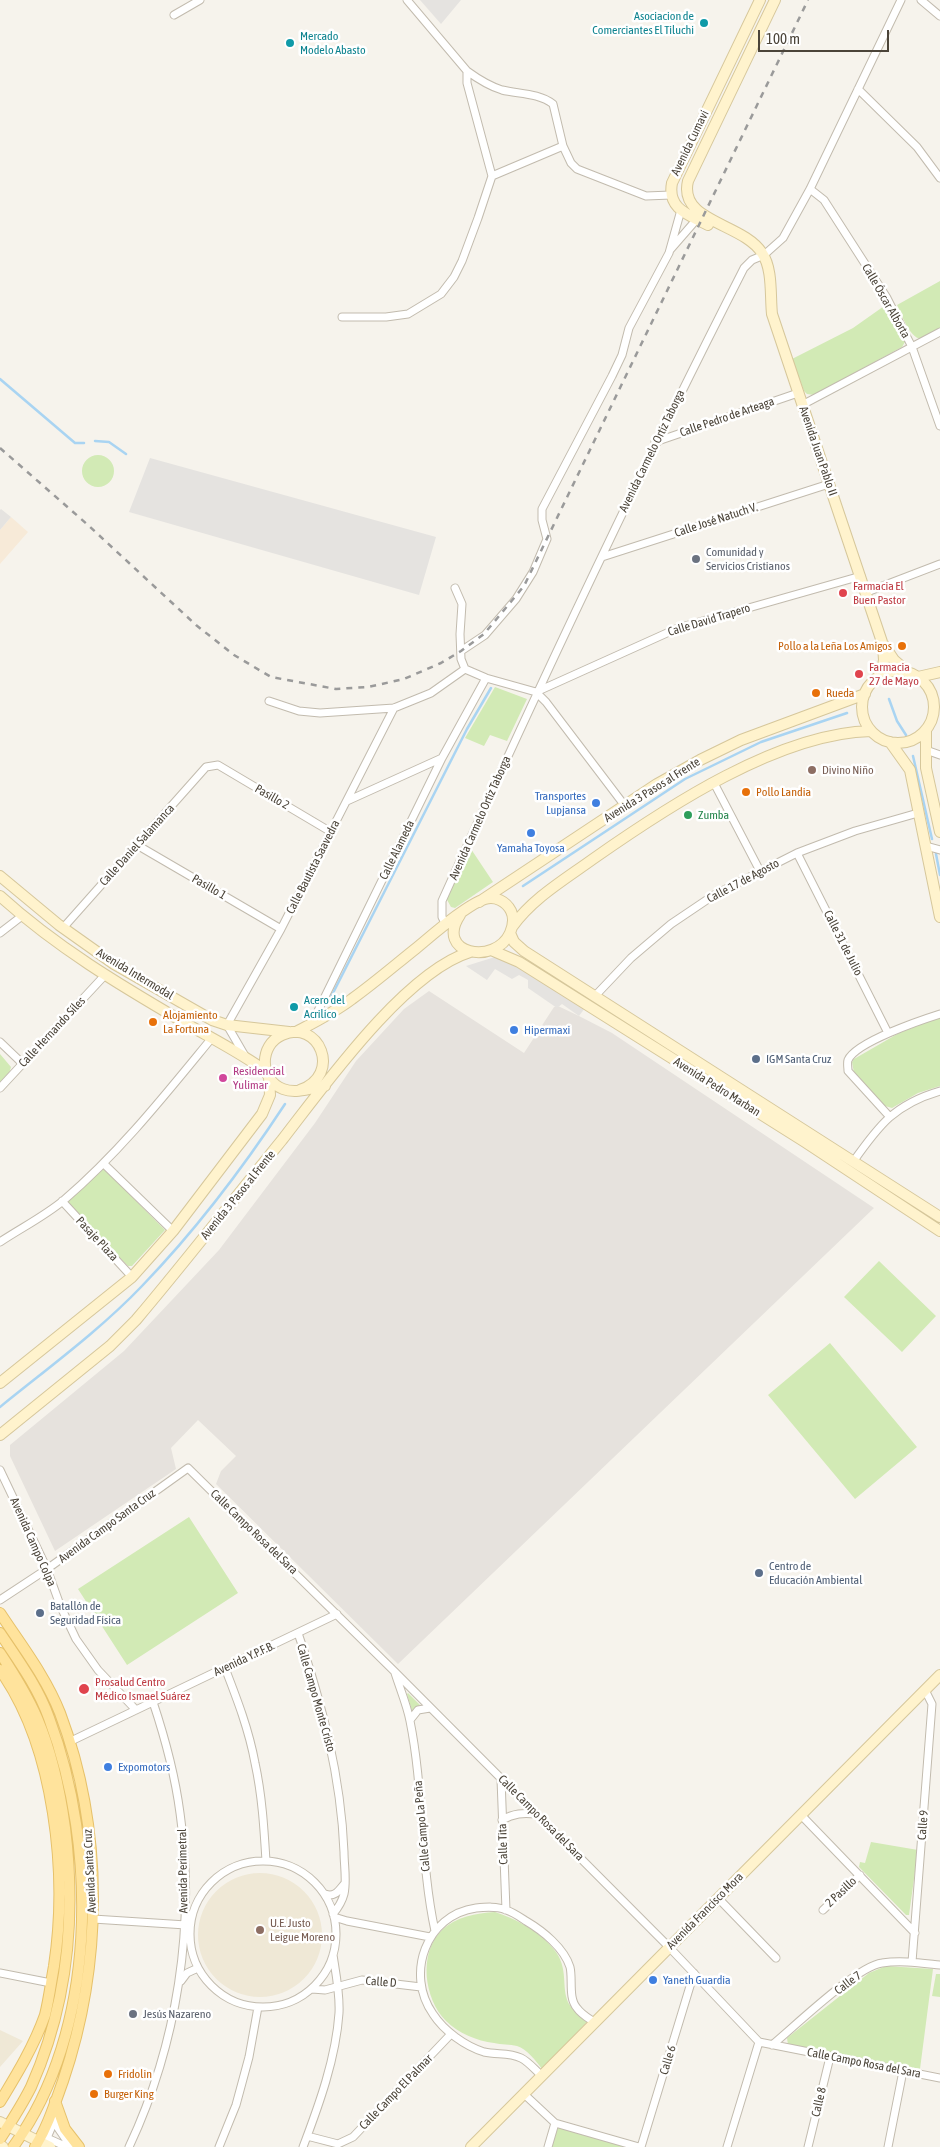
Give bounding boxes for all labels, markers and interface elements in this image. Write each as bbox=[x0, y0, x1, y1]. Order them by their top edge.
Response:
place label: Asociacion de Comerciantes El Tiluchi bbox=[592, 9, 694, 37]
marker: Asociacion de Comerciantes El Tiluchi bbox=[698, 17, 710, 29]
scale bar bbox=[760, 20, 891, 52]
place label: Mercado Modelo Abasto bbox=[300, 29, 366, 57]
text: 100 m bbox=[766, 30, 800, 47]
marker: Mercado Modelo Abasto bbox=[284, 37, 296, 49]
street label: Avenida Cumavi bbox=[668, 108, 712, 178]
street label: Calle Óscar Alborta bbox=[859, 261, 913, 341]
street label: Avenida Carmelo Ortiz Taborga bbox=[616, 388, 688, 514]
street label: Calle Pedro de Arteaga bbox=[678, 394, 776, 440]
street label: Avenida Juan Pablo II bbox=[796, 404, 840, 498]
street label: Calle José Natuch V. bbox=[673, 500, 759, 540]
place label: Comunidad y Servicios Cristianos bbox=[706, 545, 790, 573]
marker: Comunidad y Servicios Cristianos bbox=[690, 553, 702, 565]
place label: Farmacia El Buen Pastor bbox=[853, 579, 905, 607]
marker: Farmacia El Buen Pastor bbox=[837, 587, 849, 599]
street label: Calle David Trapero bbox=[666, 601, 752, 639]
place label: Pollo a la Leña Los Amigos bbox=[778, 639, 892, 653]
marker: Pollo a la Leña Los Amigos bbox=[896, 640, 908, 652]
place label: Farmacia 27 de Mayo bbox=[869, 660, 919, 688]
marker: Farmacia 27 de Mayo bbox=[853, 668, 865, 680]
place label: Rueda bbox=[826, 686, 854, 700]
marker: Rueda bbox=[810, 687, 822, 699]
street label: Avenida Carmelo Ortiz Taborga bbox=[446, 754, 514, 882]
street label: Avenida 3 Pasos al Frente bbox=[601, 755, 703, 825]
place label: Divino Niño bbox=[822, 763, 874, 777]
marker: Divino Niño bbox=[806, 764, 818, 776]
street label: Pasillo 2 bbox=[252, 781, 292, 813]
place label: Pollo Landia bbox=[756, 785, 811, 799]
marker: Pollo Landia bbox=[740, 786, 752, 798]
place label: Transportes Lupjansa bbox=[535, 789, 586, 817]
marker: Transportes Lupjansa bbox=[590, 797, 602, 809]
street label: Calle Daniel Salamanca bbox=[97, 801, 177, 889]
place label: Zumba bbox=[698, 808, 729, 822]
marker: Zumba bbox=[682, 809, 694, 821]
street label: Calle Bautista Saavedra bbox=[283, 818, 343, 916]
street label: Calle Alameda bbox=[376, 818, 418, 882]
marker: Yamaha Toyosa bbox=[525, 827, 537, 839]
place label: Yamaha Toyosa bbox=[497, 841, 565, 855]
street label: Calle 17 de Agosto bbox=[704, 856, 782, 906]
street label: Pasillo 1 bbox=[189, 871, 229, 903]
street label: Calle 31 de Julio bbox=[820, 908, 866, 978]
street label: Avenida Intermodal bbox=[94, 945, 176, 1003]
place label: Acero del Acrilico bbox=[304, 993, 345, 1021]
street label: Calle Hernando Síles bbox=[16, 994, 88, 1070]
marker: Acero del Acrilico bbox=[288, 1001, 300, 1013]
place label: Alojamiento La Fortuna bbox=[163, 1008, 218, 1036]
marker: Alojamiento La Fortuna bbox=[147, 1016, 159, 1028]
place label: Hipermaxi bbox=[524, 1023, 570, 1037]
marker: Hipermaxi bbox=[508, 1024, 520, 1036]
place label: IGM Santa Cruz bbox=[766, 1052, 831, 1066]
marker: IGM Santa Cruz bbox=[750, 1053, 762, 1065]
street label: Avenida Pedro Marban bbox=[671, 1055, 763, 1119]
place label: Residencial Yulimar bbox=[233, 1064, 284, 1092]
marker: Residencial Yulimar bbox=[217, 1072, 229, 1084]
street label: Avenida 3 Pasos al Frente bbox=[198, 1148, 278, 1242]
street label: Pasaje Plaza bbox=[73, 1214, 121, 1264]
street label: Avenida Campo Santa Cruz bbox=[56, 1486, 158, 1566]
street label: Calle Campo Rosa del Sara bbox=[207, 1487, 301, 1577]
street label: Avenida Campo Colpa bbox=[7, 1495, 59, 1589]
place label: Centro de Educación Ambiental bbox=[769, 1559, 862, 1587]
marker: Centro de Educación Ambiental bbox=[753, 1567, 765, 1579]
place label: Batallón de Seguridad Física bbox=[50, 1599, 121, 1627]
marker: Batallón de Seguridad Física bbox=[34, 1607, 46, 1619]
street label: Avenida Y.P.F.B. bbox=[211, 1639, 277, 1679]
street label: Calle Campo Monte Cristo bbox=[294, 1642, 338, 1754]
place label: Prosalud Centro Médico Ismael Suárez bbox=[95, 1675, 190, 1703]
marker: Prosalud Centro Médico Ismael Suárez bbox=[77, 1682, 91, 1696]
place label: Expomotors bbox=[118, 1760, 170, 1774]
marker: Expomotors bbox=[102, 1761, 114, 1773]
street label: Calle Campo Rosa del Sara bbox=[495, 1772, 587, 1864]
street label: Calle Campo La Peña bbox=[411, 1780, 433, 1872]
street label: Calle 9 bbox=[915, 1810, 931, 1840]
street label: Calle Tita bbox=[495, 1823, 511, 1865]
street label: Avenida Santa Cruz bbox=[81, 1829, 99, 1913]
street label: Avenida Perimetral bbox=[175, 1829, 191, 1913]
street label: Avenida Francisco Mora bbox=[664, 1870, 746, 1952]
street label: 2 Pasillo bbox=[822, 1874, 860, 1910]
place label: U.E. Justo Leigue Moreno bbox=[270, 1916, 335, 1944]
marker: U.E. Justo Leigue Moreno bbox=[254, 1924, 266, 1936]
street label: Calle 7 bbox=[832, 1968, 864, 1998]
place label: Yaneth Guardia bbox=[663, 1973, 731, 1987]
street label: Calle D bbox=[365, 1974, 397, 1990]
marker: Yaneth Guardia bbox=[647, 1974, 659, 1986]
place label: Jesús Nazareno bbox=[143, 2007, 211, 2021]
marker: Jesús Nazareno bbox=[127, 2008, 139, 2020]
street label: Calle 6 bbox=[657, 2044, 679, 2076]
street label: Calle Campo Rosa del Sara bbox=[806, 2045, 922, 2081]
street label: Calle Campo El Palmar bbox=[356, 2051, 436, 2133]
place label: Fridolin bbox=[118, 2067, 152, 2081]
marker: Fridolin bbox=[102, 2068, 114, 2080]
street label: Calle 8 bbox=[809, 2086, 829, 2118]
place label: Burger King bbox=[104, 2087, 154, 2101]
marker: Burger King bbox=[88, 2088, 100, 2100]

